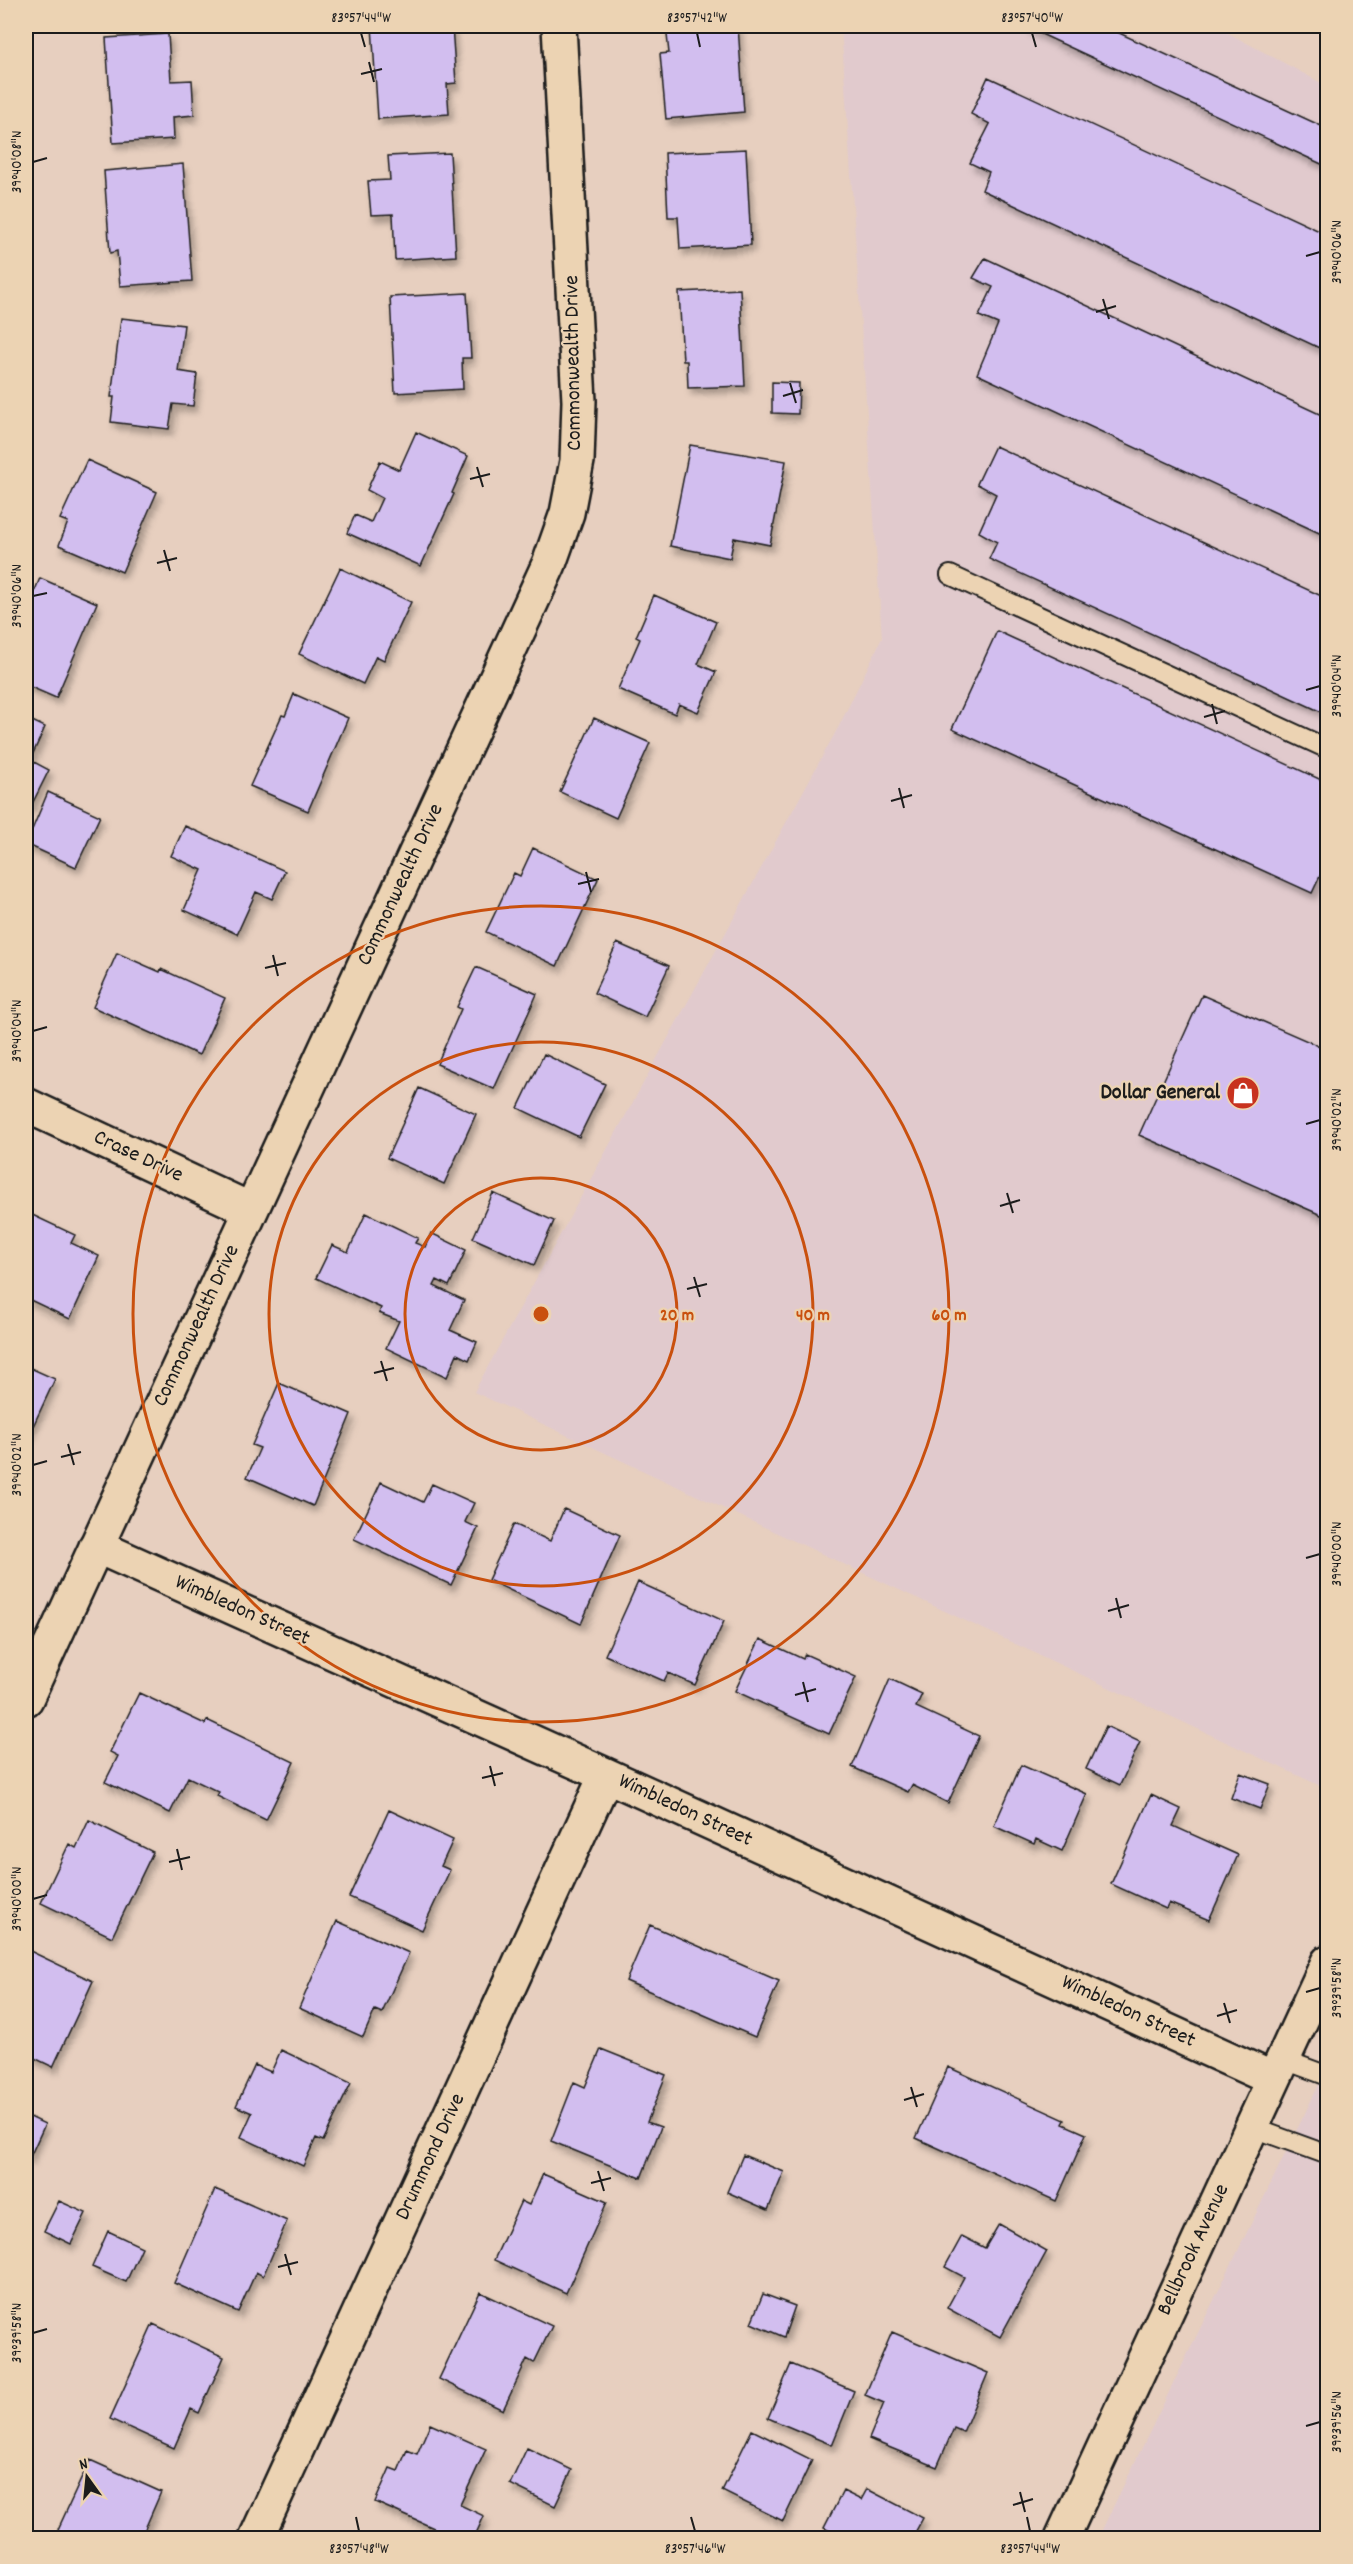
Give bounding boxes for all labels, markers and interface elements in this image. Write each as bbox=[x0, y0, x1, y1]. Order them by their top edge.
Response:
text: 83°57'44"W bbox=[331, 8, 391, 30]
text: 83°57'42"W bbox=[667, 8, 727, 30]
text: 83°57'40"W bbox=[1001, 8, 1063, 30]
text: 39°40'08"N bbox=[7, 131, 29, 193]
text: 39°40'06"N bbox=[1327, 220, 1349, 284]
street label: Commonwealth Drive bbox=[557, 275, 591, 451]
text: 39°40'06"N bbox=[7, 564, 29, 628]
text: 39°40'04"N bbox=[1327, 655, 1349, 717]
street label: Commonwealth Drive bbox=[350, 799, 452, 971]
text: 39°40'04"N bbox=[7, 1000, 29, 1062]
shop icon: Dollar General bbox=[1225, 1075, 1261, 1111]
place label: Dollar General bbox=[1101, 1078, 1221, 1109]
text: 39°40'02"N bbox=[1327, 1088, 1349, 1152]
street label: Crase Drive bbox=[88, 1123, 188, 1191]
street label: Commonwealth Drive bbox=[146, 1240, 248, 1412]
centre of rings bbox=[531, 1304, 551, 1324]
text: 20 m bbox=[660, 1304, 694, 1329]
text: 40 m bbox=[796, 1304, 830, 1329]
text: 60 m bbox=[931, 1304, 967, 1329]
text: 39°40'02"N bbox=[7, 1433, 29, 1497]
text: 39°40'00"N bbox=[1327, 1522, 1349, 1586]
street label: Wimbledon Street bbox=[169, 1567, 315, 1655]
street label: Wimbledon Street bbox=[613, 1766, 757, 1856]
text: 39°40'00"N bbox=[7, 1867, 29, 1931]
text: 39°39'58"N bbox=[1327, 1958, 1349, 2018]
street label: Wimbledon Street bbox=[1056, 1967, 1200, 2057]
street label: Drummond Drive bbox=[388, 2088, 474, 2226]
street label: Bellbrook Avenue bbox=[1150, 2179, 1238, 2321]
text: 39°39'58"N bbox=[7, 2303, 29, 2363]
text: 39°39'56"N bbox=[1327, 2391, 1349, 2453]
north arrow bbox=[57, 2447, 117, 2507]
text: N bbox=[77, 2453, 91, 2477]
text: 83°57'48"W bbox=[329, 2539, 389, 2561]
text: 83°57'46"W bbox=[665, 2539, 726, 2561]
text: 83°57'44"W bbox=[1000, 2539, 1060, 2561]

